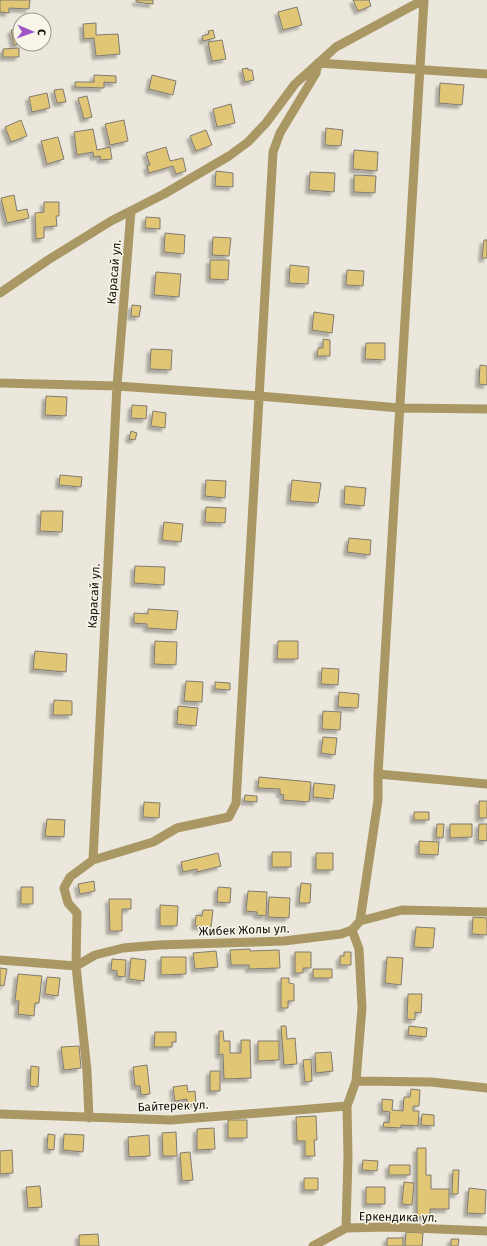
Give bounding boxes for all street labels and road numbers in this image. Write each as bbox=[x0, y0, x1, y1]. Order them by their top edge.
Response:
street label: Карасай ул. bbox=[104, 239, 124, 305]
street label: Карасай ул. bbox=[85, 563, 103, 629]
street label: Жибек Жолы ул. bbox=[198, 921, 290, 939]
street label: Байтерек ул. bbox=[137, 1098, 209, 1114]
street label: Еркендика ул. bbox=[359, 1209, 438, 1225]

